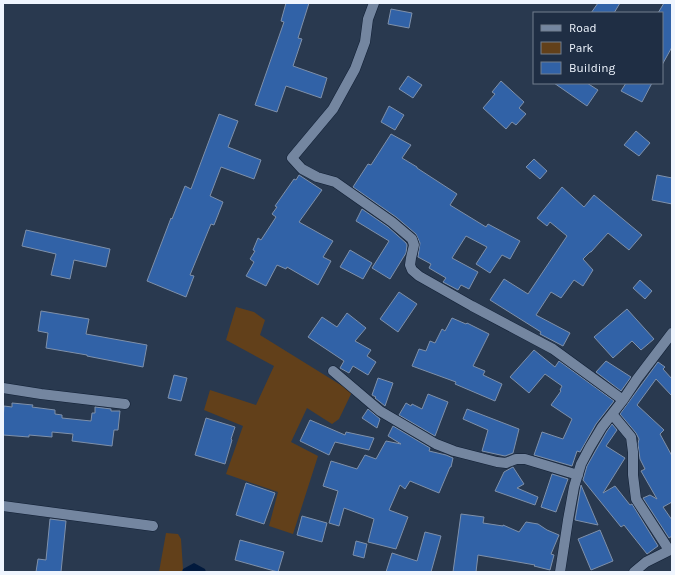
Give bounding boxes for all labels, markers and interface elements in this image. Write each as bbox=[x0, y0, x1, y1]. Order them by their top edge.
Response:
legend bbox=[533, 12, 663, 84]
text: Road bbox=[569, 21, 597, 35]
text: Park bbox=[569, 41, 594, 55]
text: Building bbox=[569, 61, 616, 75]

